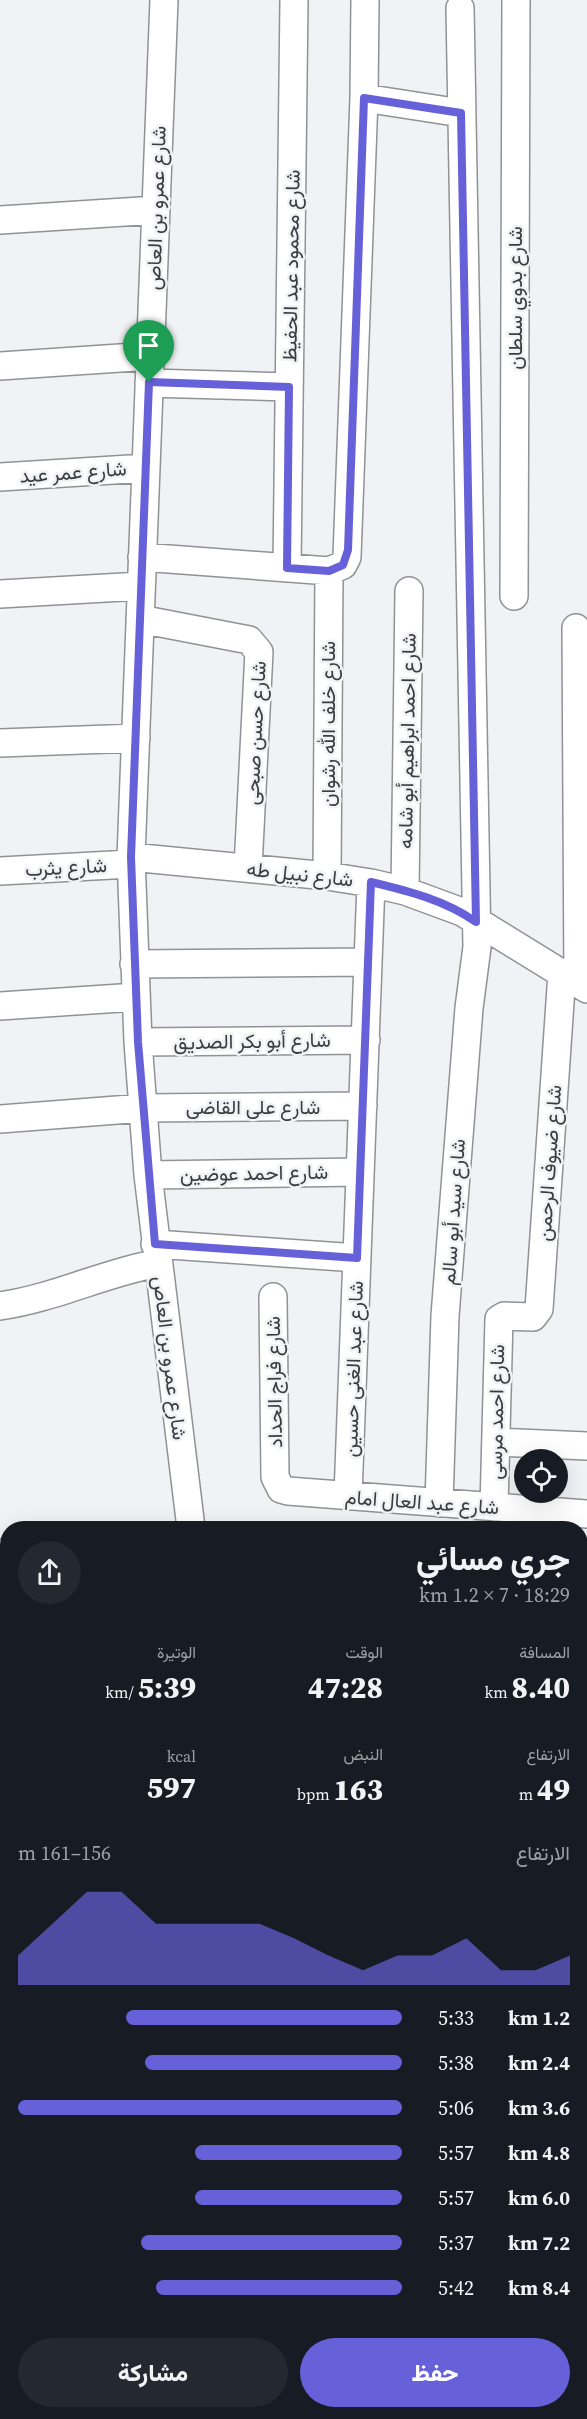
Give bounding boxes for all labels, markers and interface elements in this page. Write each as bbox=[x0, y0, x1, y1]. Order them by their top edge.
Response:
street label: شارع عمرو بن العاص bbox=[139, 125, 173, 291]
street label: شارع محمود عبد الحفيظ bbox=[275, 169, 307, 363]
street label: شارع بدوي سلطان bbox=[501, 226, 532, 370]
pin bbox=[123, 320, 174, 382]
icon: arrive bbox=[132, 329, 165, 362]
street label: شارع عمر عيد bbox=[18, 454, 128, 490]
street label: شارع احمد ابراهيم أبو شامه bbox=[391, 633, 423, 849]
street label: شارع خلف الله رشوان bbox=[314, 641, 342, 807]
street label: شارع حسن صبحى bbox=[237, 660, 273, 806]
street label: شارع يثرب bbox=[24, 851, 108, 883]
street label: شارع نبيل طه bbox=[245, 854, 355, 894]
street label: شارع أبو بكر الصديق bbox=[173, 1026, 331, 1056]
street label: شارع ضيوف الرحمن bbox=[530, 1084, 568, 1242]
street label: شارع على القاضى bbox=[186, 1093, 320, 1121]
street label: شارع سيد أبو سالم bbox=[434, 1138, 472, 1286]
street label: شارع احمد عوضين bbox=[180, 1158, 328, 1188]
street label: شارع عمرو بن العاص bbox=[146, 1275, 194, 1441]
street label: شارع عبد الغنى حسين bbox=[336, 1280, 370, 1458]
street label: شارع فراج الحداد bbox=[259, 1316, 289, 1448]
street label: شارع احمد مرسى bbox=[481, 1344, 511, 1480]
map controls bbox=[514, 1449, 568, 1503]
button: locate bbox=[514, 1449, 568, 1503]
street label: شارع عبد العال امام bbox=[344, 1483, 500, 1521]
text: جري مسائي bbox=[416, 1536, 570, 1581]
button: share bbox=[18, 1541, 81, 1604]
text: 18:29 · 7 × 1.2 km bbox=[419, 1581, 570, 1609]
text: الوتيرة bbox=[157, 1641, 196, 1663]
text: الوقت bbox=[345, 1641, 383, 1663]
text: المسافة bbox=[519, 1641, 570, 1663]
text: 5:39 bbox=[137, 1667, 196, 1708]
text: 47:28 bbox=[308, 1667, 383, 1708]
text: 8.40 bbox=[511, 1667, 570, 1708]
text: /km bbox=[105, 1681, 137, 1703]
text: km bbox=[485, 1681, 511, 1703]
text: النبض bbox=[343, 1743, 383, 1765]
text: الارتفاع bbox=[527, 1743, 570, 1765]
text: kcal bbox=[167, 1745, 196, 1767]
text: 597 bbox=[146, 1767, 196, 1808]
text: 163 bbox=[333, 1769, 383, 1810]
text: 49 bbox=[537, 1769, 570, 1810]
text: bpm bbox=[297, 1783, 333, 1805]
text: m bbox=[519, 1783, 537, 1805]
text: 156–161 m bbox=[18, 1839, 111, 1867]
text: الارتفاع bbox=[516, 1839, 570, 1867]
text: 5:33 bbox=[438, 2004, 474, 2032]
text: 1.2 km bbox=[508, 2004, 570, 2032]
text: 5:38 bbox=[438, 2049, 474, 2077]
text: 2.4 km bbox=[508, 2049, 570, 2077]
text: 5:06 bbox=[438, 2094, 474, 2122]
text: 3.6 km bbox=[508, 2094, 570, 2122]
text: 5:57 bbox=[438, 2139, 474, 2167]
text: 4.8 km bbox=[508, 2139, 570, 2167]
text: 5:57 bbox=[438, 2184, 474, 2212]
text: 6.0 km bbox=[508, 2184, 570, 2212]
text: 5:37 bbox=[438, 2229, 474, 2257]
text: 7.2 km bbox=[508, 2229, 570, 2257]
text: 5:42 bbox=[438, 2274, 474, 2302]
text: 8.4 km bbox=[508, 2274, 570, 2302]
button: مشاركة bbox=[18, 2338, 288, 2407]
button: حفظ bbox=[300, 2338, 570, 2407]

